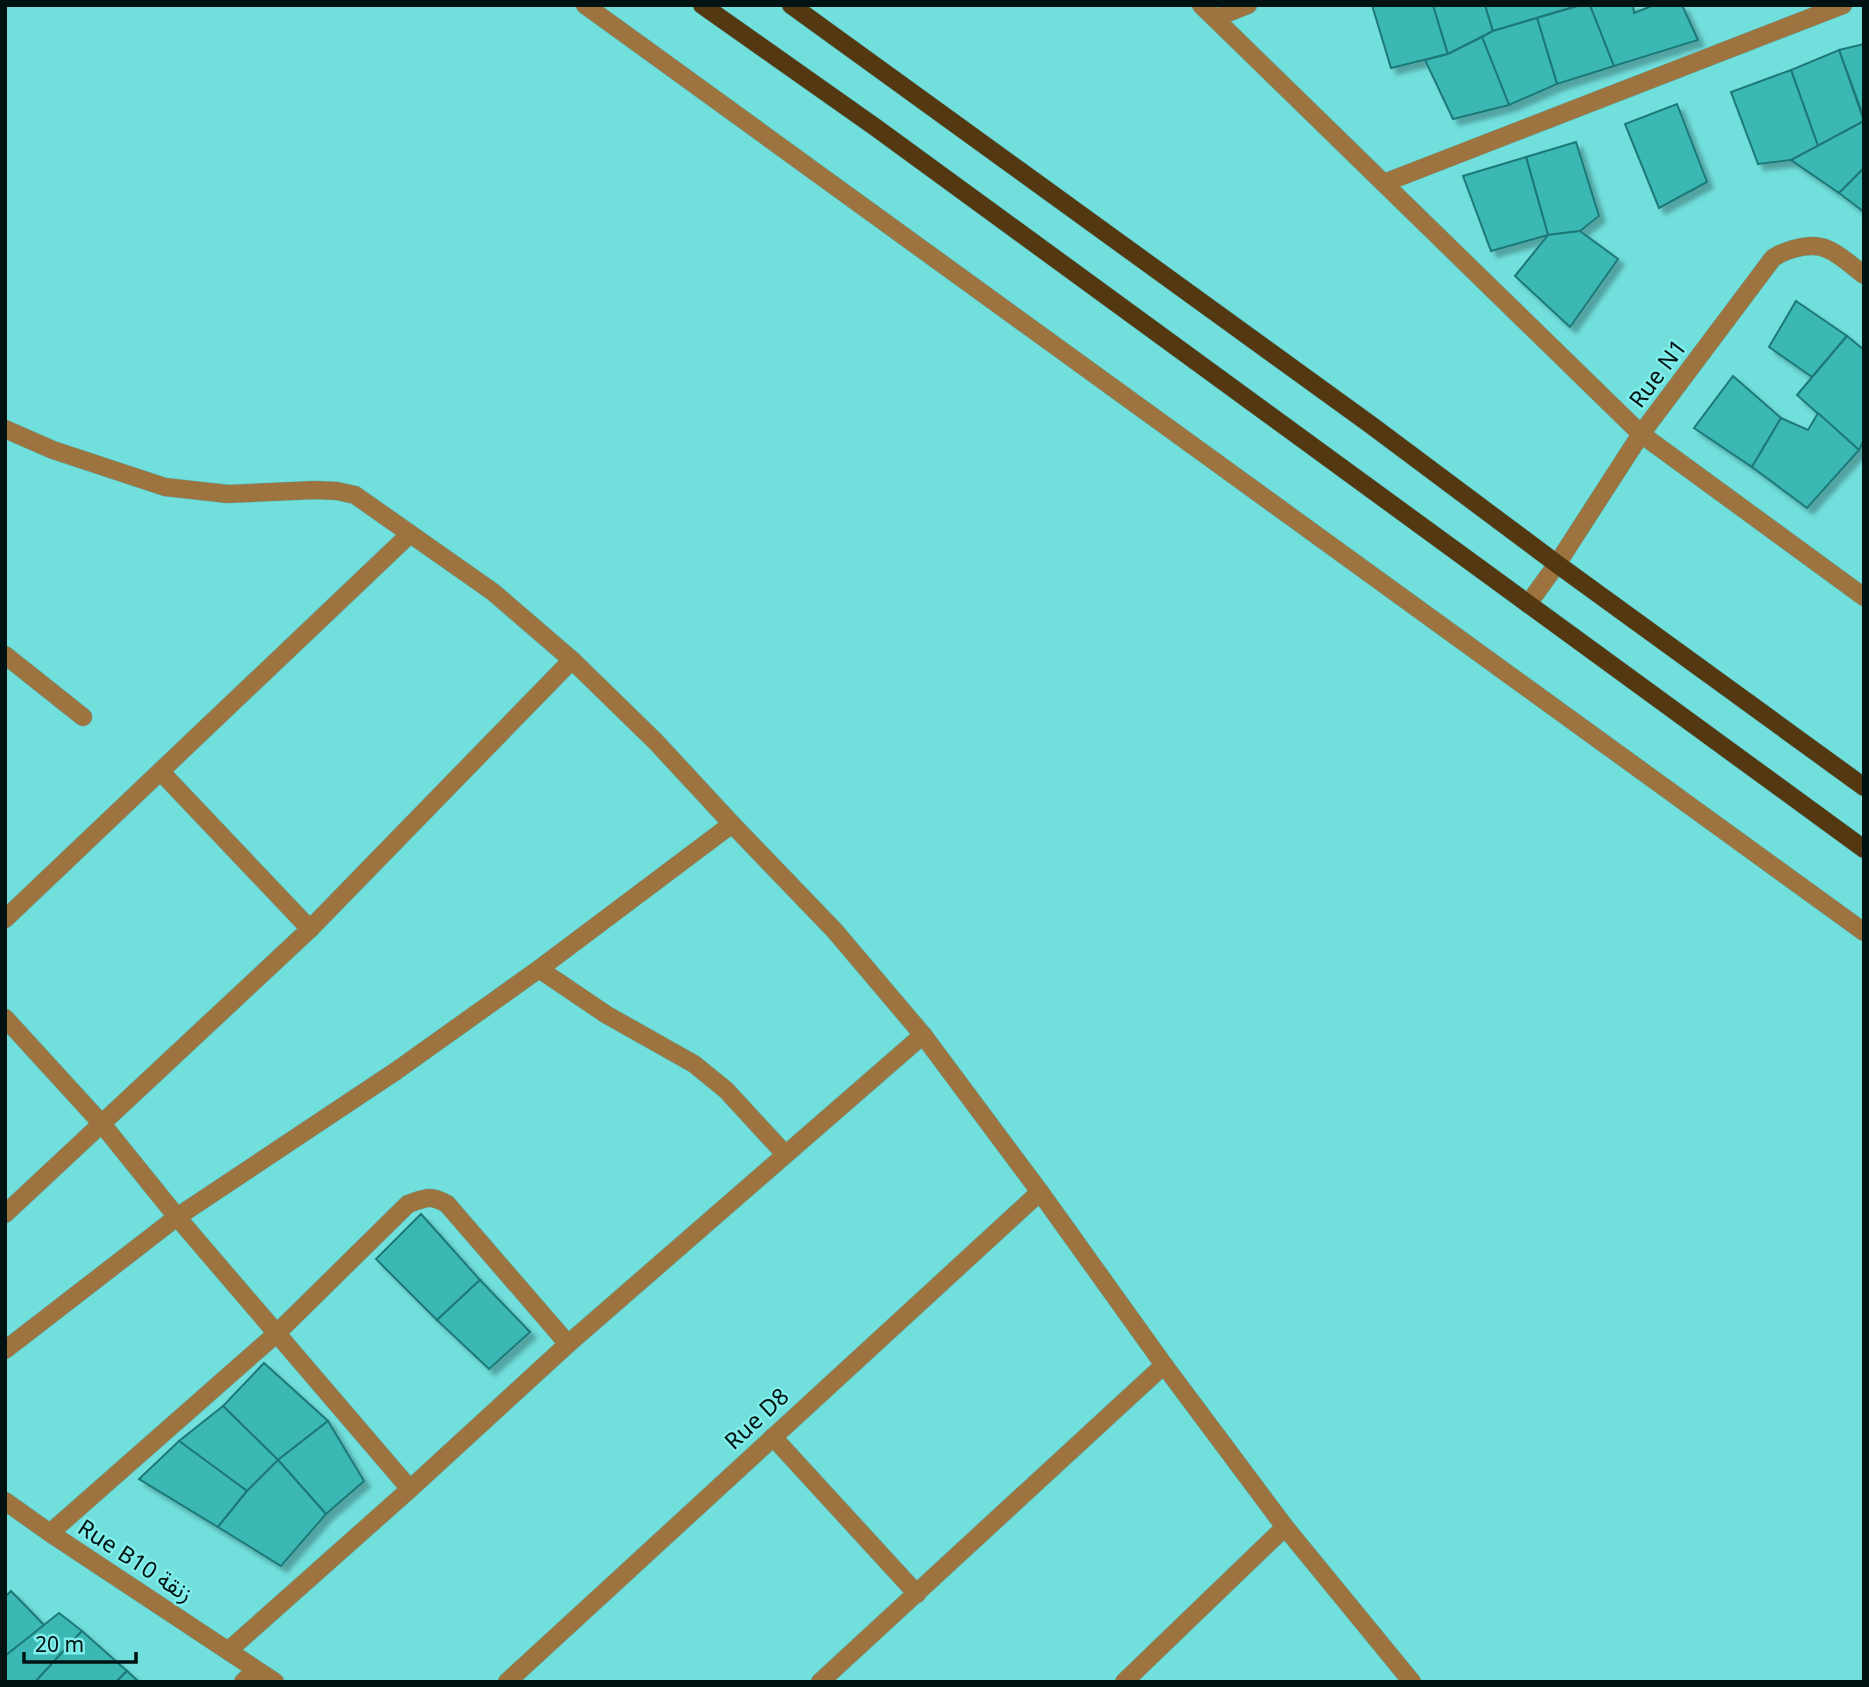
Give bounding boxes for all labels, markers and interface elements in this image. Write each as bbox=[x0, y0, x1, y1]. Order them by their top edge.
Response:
street label: Rue N1 bbox=[1621, 332, 1693, 414]
street label: Rue D8 bbox=[717, 1380, 795, 1456]
street label: Rue B10 زنقة bbox=[72, 1511, 200, 1609]
scale bar bbox=[24, 1620, 136, 1664]
text: 20 m bbox=[35, 1630, 84, 1658]

